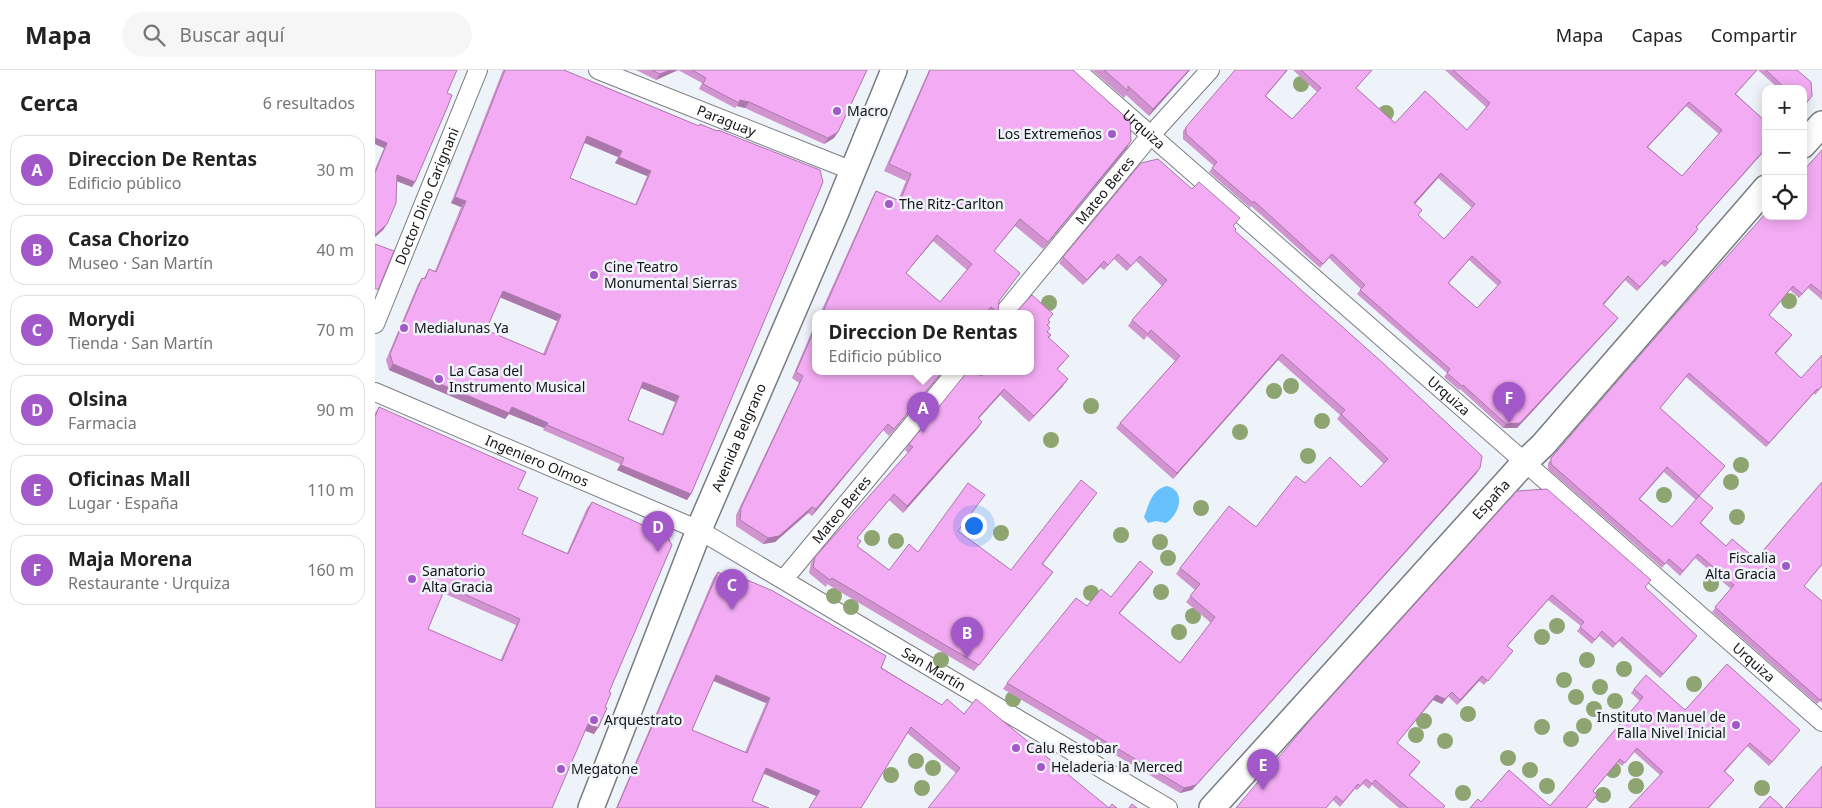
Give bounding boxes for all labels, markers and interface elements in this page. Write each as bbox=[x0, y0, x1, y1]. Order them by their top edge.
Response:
search box bbox=[122, 12, 472, 57]
text: Mapa bbox=[25, 18, 92, 51]
icon: search bbox=[140, 21, 168, 49]
text: Buscar aquí bbox=[180, 22, 284, 48]
text: Mapa bbox=[1556, 23, 1603, 47]
text: Capas bbox=[1631, 23, 1683, 47]
text: Compartir bbox=[1711, 23, 1797, 47]
map controls bbox=[1762, 85, 1807, 220]
button: + bbox=[1762, 85, 1807, 130]
text: Cerca bbox=[20, 89, 78, 117]
text: 6 resultados bbox=[263, 92, 355, 114]
street label: Paraguay bbox=[694, 100, 760, 141]
place label: Macro bbox=[847, 101, 888, 120]
marker: Macro bbox=[831, 105, 843, 117]
street label: Urquiza bbox=[1119, 105, 1170, 153]
street label: Doctor Dino Carignani bbox=[390, 124, 463, 267]
place label: Los Extremeños bbox=[997, 124, 1102, 143]
marker: Los Extremeños bbox=[1106, 128, 1118, 140]
button: − bbox=[1762, 130, 1807, 175]
text: Direccion De Rentas bbox=[68, 146, 257, 172]
street label: Mateo Beres bbox=[1071, 152, 1138, 228]
text: A bbox=[31, 159, 43, 181]
text: 30 m bbox=[317, 159, 354, 181]
text: Edificio público bbox=[68, 172, 181, 194]
button: locate bbox=[1762, 175, 1807, 220]
place label: The Ritz-Carlton bbox=[899, 194, 1004, 213]
marker: The Ritz-Carlton bbox=[883, 198, 895, 210]
text: Casa Chorizo bbox=[68, 226, 189, 252]
text: B bbox=[32, 239, 42, 261]
text: 40 m bbox=[317, 239, 354, 261]
text: Museo · San Martín bbox=[68, 252, 213, 274]
place label: Cine Teatro Monumental Sierras bbox=[604, 257, 738, 292]
marker: Cine Teatro Monumental Sierras bbox=[588, 269, 600, 281]
text: Morydi bbox=[68, 306, 135, 332]
popup bbox=[812, 310, 1034, 375]
place label: Medialunas Ya bbox=[414, 318, 509, 337]
text: C bbox=[32, 319, 42, 341]
text: 70 m bbox=[317, 319, 354, 341]
text: Direccion De Rentas bbox=[828, 319, 1018, 345]
marker: Medialunas Ya bbox=[398, 322, 410, 334]
text: Tienda · San Martín bbox=[68, 332, 213, 354]
text: Edificio público bbox=[828, 345, 942, 367]
place label: La Casa del Instrumento Musical bbox=[449, 361, 585, 396]
street label: Urquiza bbox=[1424, 371, 1475, 419]
marker: La Casa del Instrumento Musical bbox=[433, 373, 445, 385]
street label: Avenida Belgrano bbox=[706, 380, 770, 494]
pin: F bbox=[1493, 382, 1525, 423]
text: Olsina bbox=[68, 386, 128, 412]
pin: A bbox=[907, 392, 939, 433]
text: D bbox=[31, 399, 43, 421]
text: 90 m bbox=[317, 399, 354, 421]
text: Farmacia bbox=[68, 412, 137, 434]
street label: Ingeniero Olmos bbox=[483, 430, 592, 491]
text: Oficinas Mall bbox=[68, 466, 190, 492]
street label: Mateo Beres bbox=[807, 471, 875, 547]
street label: España bbox=[1468, 475, 1514, 523]
text: E bbox=[33, 479, 41, 501]
text: 110 m bbox=[307, 479, 354, 501]
text: Lugar · España bbox=[68, 492, 179, 514]
pin: D bbox=[642, 511, 674, 552]
your location bbox=[961, 513, 987, 539]
text: Maja Morena bbox=[68, 546, 192, 572]
place label: Fiscalia Alta Gracia bbox=[1705, 548, 1776, 583]
text: F bbox=[33, 559, 41, 581]
text: 160 m bbox=[307, 559, 354, 581]
marker: Fiscalia Alta Gracia bbox=[1780, 560, 1792, 572]
place label: Sanatorio Alta Gracia bbox=[422, 561, 493, 596]
pin: C bbox=[716, 569, 748, 610]
text: Restaurante · Urquiza bbox=[68, 572, 230, 594]
marker: Sanatorio Alta Gracia bbox=[406, 573, 418, 585]
pin: B bbox=[951, 617, 983, 658]
street label: Urquiza bbox=[1728, 638, 1779, 686]
street label: San Martín bbox=[898, 642, 970, 695]
place label: Instituto Manuel de Falla Nivel Inicial bbox=[1597, 707, 1726, 742]
place label: Arquestrato bbox=[604, 710, 682, 729]
marker: Arquestrato bbox=[588, 714, 600, 726]
marker: Instituto Manuel de Falla Nivel Inicial bbox=[1730, 719, 1742, 731]
place label: Calu Restobar bbox=[1026, 738, 1118, 757]
marker: Calu Restobar bbox=[1010, 742, 1022, 754]
pin: E bbox=[1247, 749, 1279, 790]
place label: Heladeria la Merced bbox=[1051, 757, 1183, 776]
place label: Megatone bbox=[571, 759, 638, 778]
marker: Heladeria la Merced bbox=[1035, 761, 1047, 773]
marker: Megatone bbox=[555, 763, 567, 775]

